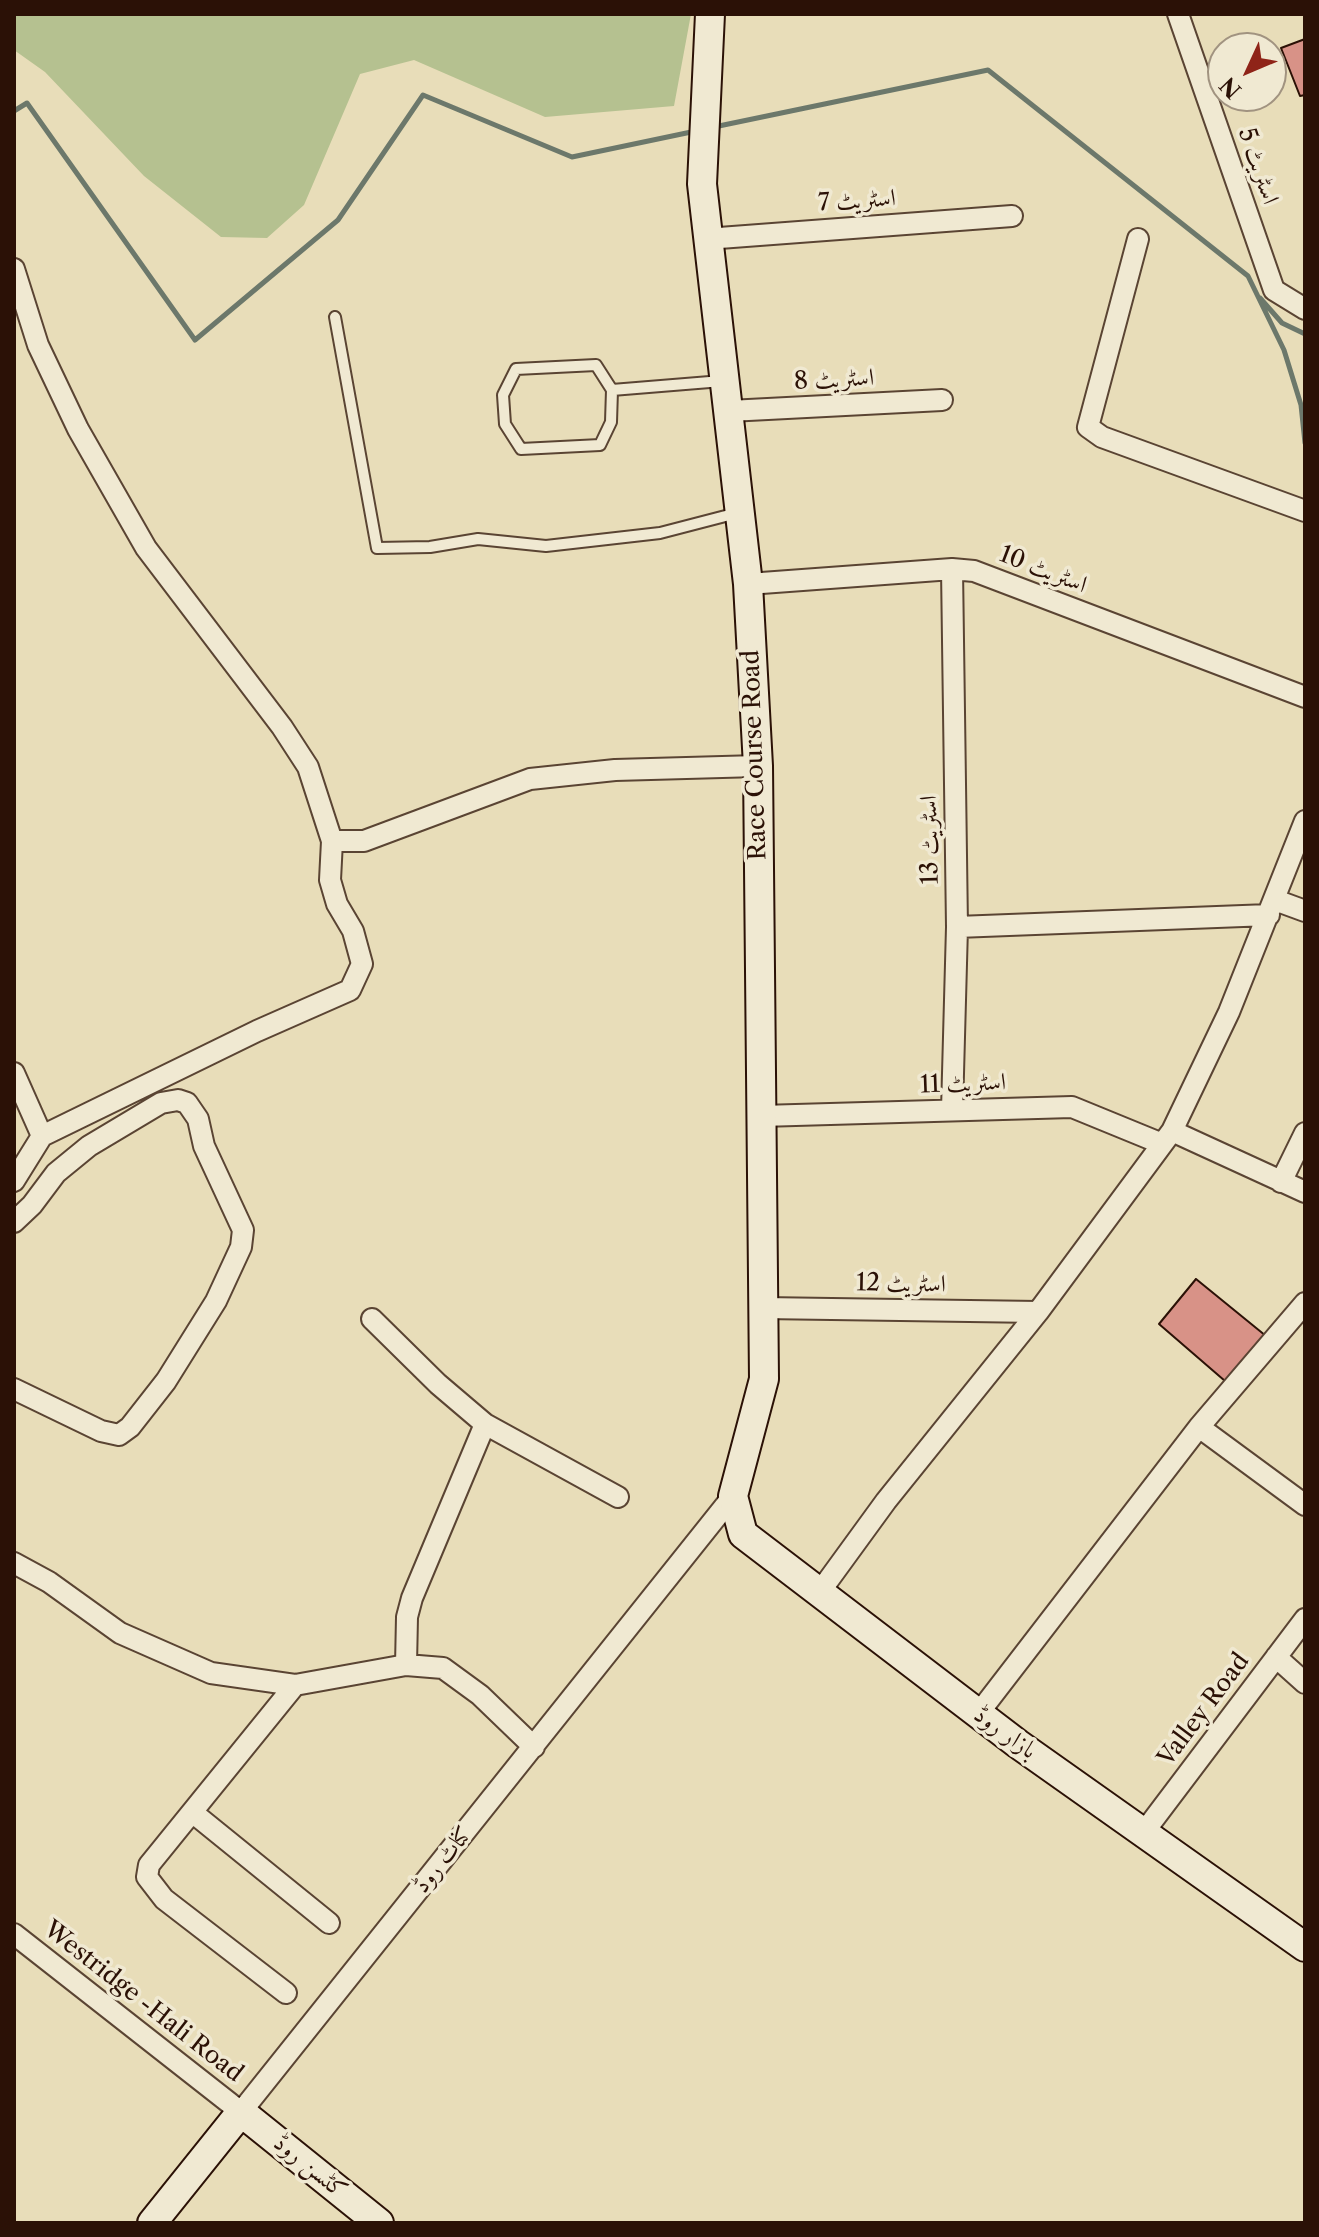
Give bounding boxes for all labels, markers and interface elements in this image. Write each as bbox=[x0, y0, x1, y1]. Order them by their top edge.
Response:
north arrow bbox=[1207, 32, 1287, 112]
text: N bbox=[1214, 71, 1247, 104]
street label: اسٹریٹ 5 bbox=[1232, 124, 1284, 208]
street label: اسٹریٹ 7 bbox=[817, 184, 897, 218]
street label: اسٹریٹ 8 bbox=[793, 364, 875, 396]
street label: اسٹریٹ 10 bbox=[995, 540, 1091, 600]
street label: Race Course Road bbox=[737, 649, 773, 861]
street label: اسٹریٹ 13 bbox=[915, 795, 945, 885]
street label: اسٹریٹ 11 bbox=[919, 1068, 1007, 1100]
street label: اسٹریٹ 12 bbox=[856, 1269, 946, 1299]
street label: Valley Road bbox=[1152, 1648, 1256, 1772]
street label: بازار روڈ bbox=[968, 1701, 1042, 1765]
street label: کناٹ روڈ bbox=[407, 1821, 479, 1899]
street label: Westridge -Hali Road bbox=[38, 1915, 248, 2089]
street label: کٹسن روڈ bbox=[267, 2129, 353, 2205]

